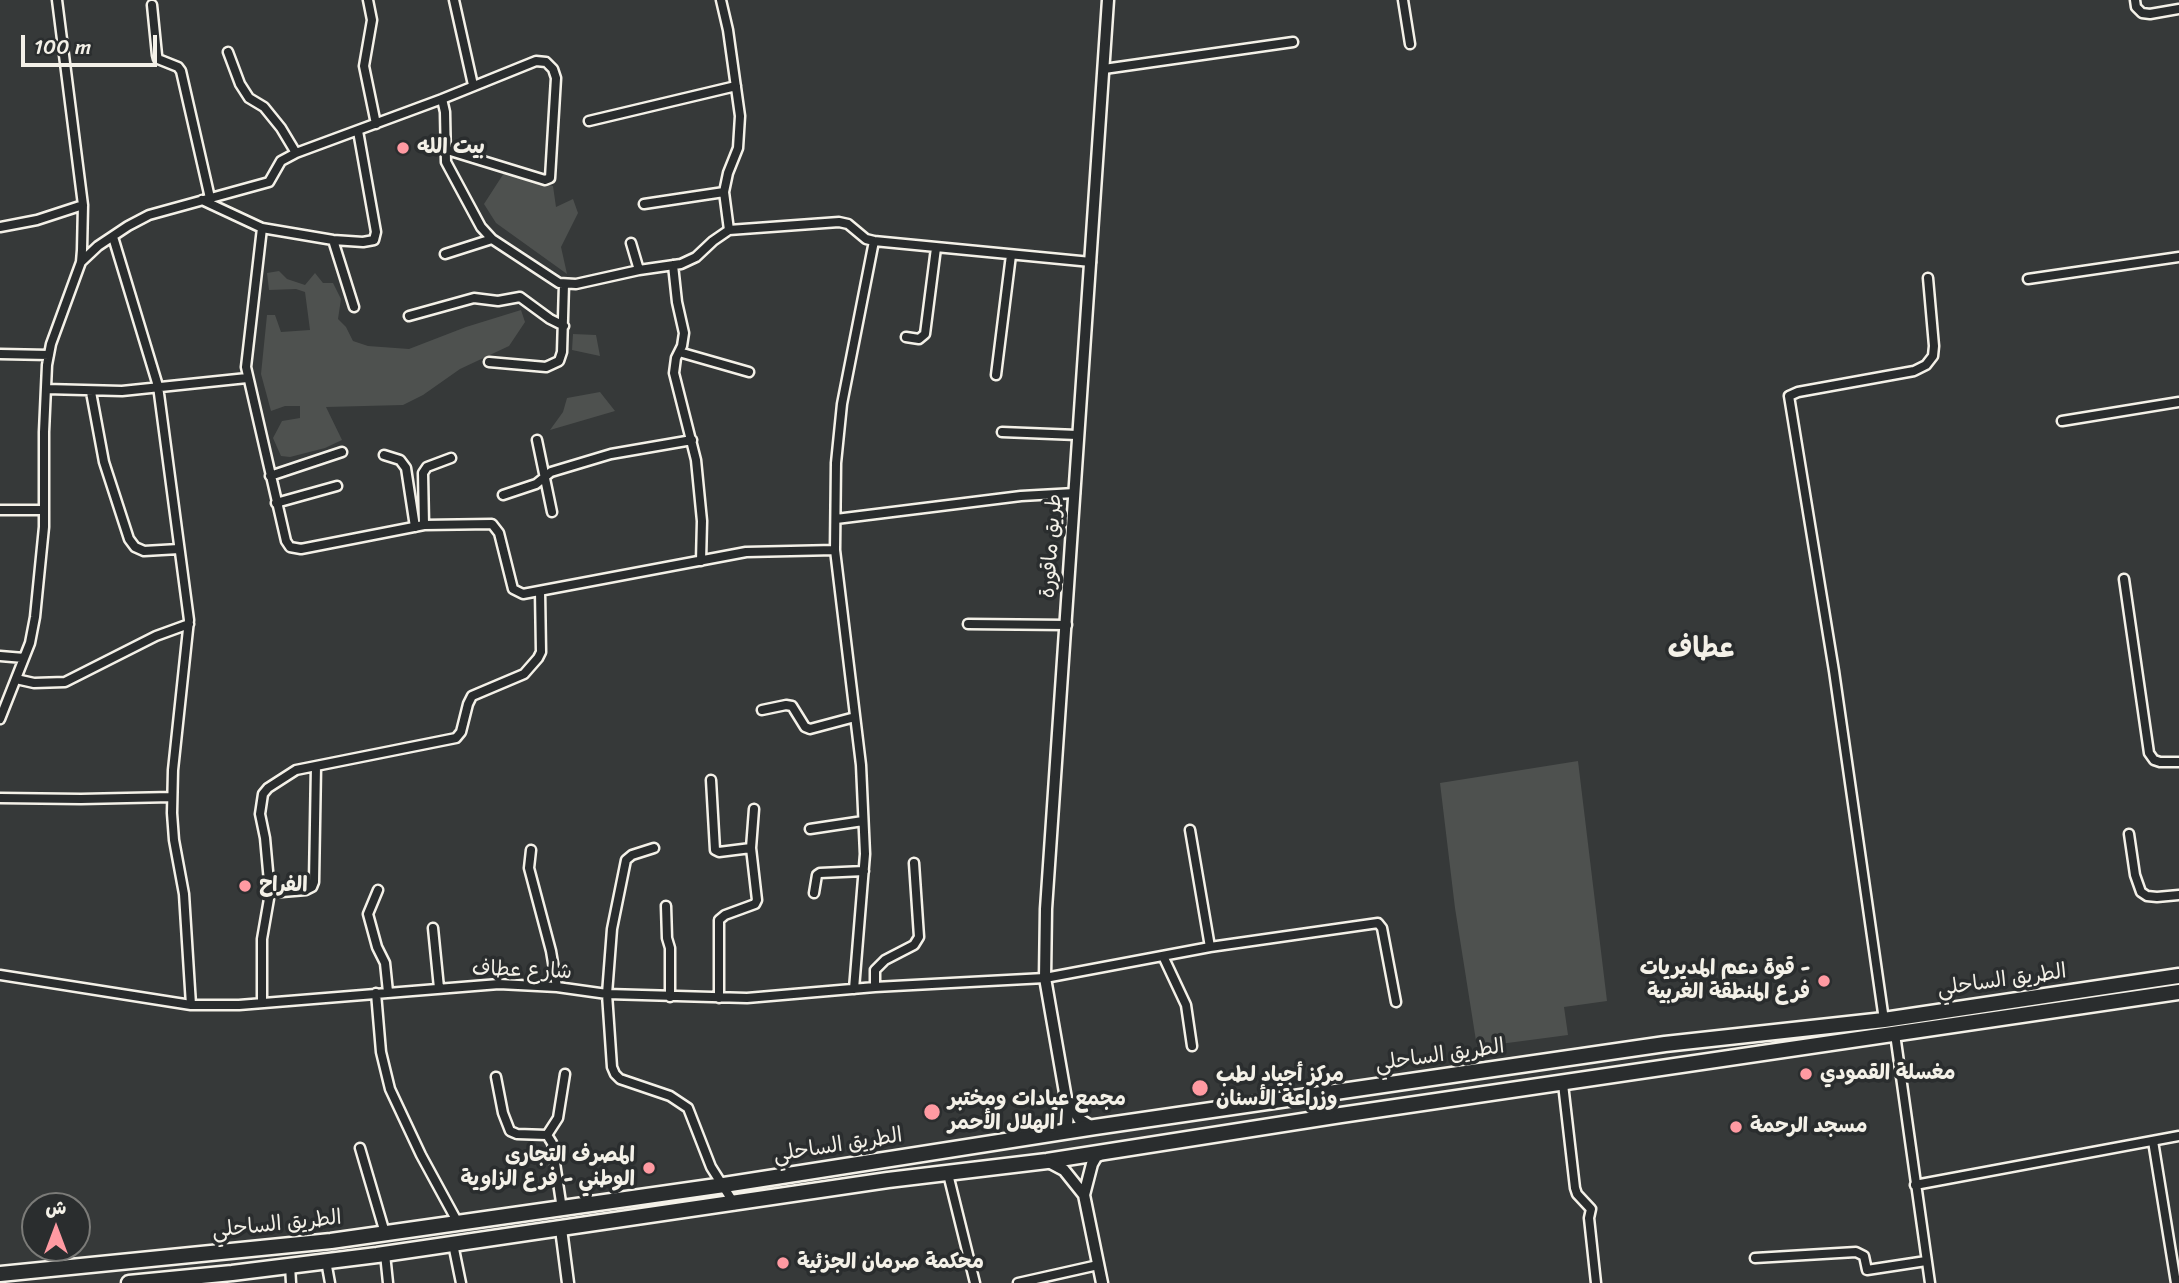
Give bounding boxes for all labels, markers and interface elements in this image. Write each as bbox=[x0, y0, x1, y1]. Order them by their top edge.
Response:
scale bar bbox=[24, 21, 161, 65]
text: 100 m bbox=[34, 28, 91, 66]
place label: بيت الله bbox=[417, 135, 485, 161]
marker: بيت الله bbox=[395, 140, 411, 156]
street label: طريق ماقورة bbox=[1036, 493, 1068, 599]
district label: عطاف bbox=[1668, 633, 1734, 667]
place label: الفراح bbox=[259, 873, 308, 899]
marker: الفراح bbox=[237, 878, 253, 894]
place label: قوة دعم المديريات - فرع المنطقة الغربية bbox=[1640, 956, 1810, 1006]
street label: شارع عطاف bbox=[472, 957, 572, 985]
street label: الطريق الساحلي bbox=[1936, 959, 2068, 1003]
marker: قوة دعم المديريات - فرع المنطقة الغربية bbox=[1816, 973, 1832, 989]
street label: الطريق الساحلي bbox=[1374, 1034, 1506, 1078]
place label: مغسلة القمودي bbox=[1820, 1061, 1955, 1087]
place label: مركز أجياد لطب وزراعة الأسنان bbox=[1216, 1063, 1344, 1113]
marker: مغسلة القمودي bbox=[1798, 1066, 1814, 1082]
marker: مركز أجياد لطب وزراعة الأسنان bbox=[1190, 1078, 1210, 1098]
place label: مجمع عيادات ومختبر الهلال الأحمر bbox=[948, 1087, 1126, 1137]
marker: مجمع عيادات ومختبر الهلال الأحمر bbox=[922, 1102, 942, 1122]
place label: مسجد الرحمة bbox=[1750, 1114, 1867, 1140]
marker: مسجد الرحمة bbox=[1728, 1119, 1744, 1135]
street label: الطريق الساحلي bbox=[772, 1123, 904, 1169]
place label: المصرف التجاري الوطني - فرع الزاوية bbox=[461, 1143, 635, 1193]
marker: المصرف التجاري الوطني - فرع الزاوية bbox=[641, 1160, 657, 1176]
text: ش bbox=[46, 1191, 66, 1224]
north arrow bbox=[21, 1192, 91, 1262]
street label: الطريق الساحلي bbox=[211, 1206, 343, 1244]
place label: محكمة صرمان الجزئية bbox=[797, 1250, 984, 1276]
marker: محكمة صرمان الجزئية bbox=[775, 1255, 791, 1271]

